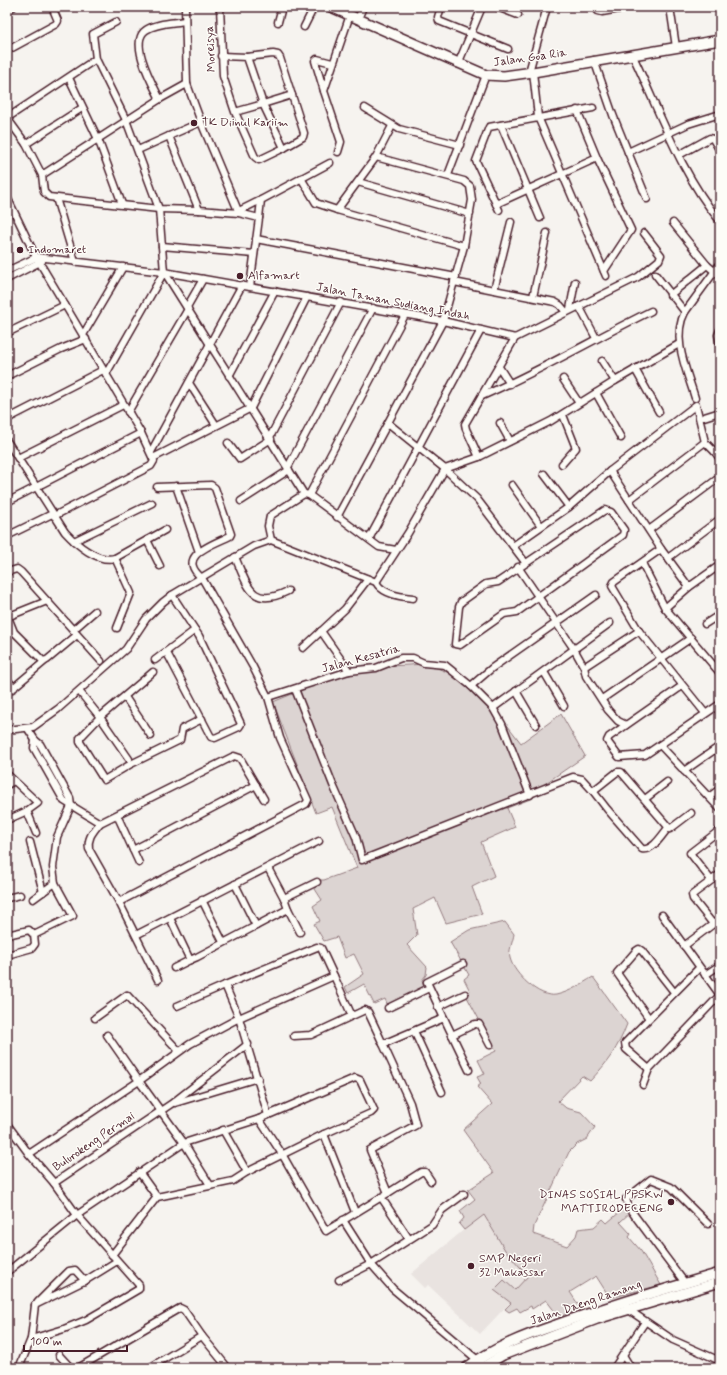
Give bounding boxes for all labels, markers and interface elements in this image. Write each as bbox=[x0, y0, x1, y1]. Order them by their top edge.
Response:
street label: Moreisya bbox=[202, 25, 220, 73]
street label: Jalan Goa Ria bbox=[493, 45, 568, 71]
place label: TK Diinul Kariim bbox=[202, 115, 289, 131]
marker: TK Diinul Kariim bbox=[189, 118, 199, 128]
place label: Indomaret bbox=[28, 242, 87, 258]
marker: Indomaret bbox=[15, 245, 25, 255]
place label: Alfamart bbox=[248, 268, 300, 284]
marker: Alfamart bbox=[235, 271, 245, 281]
street label: Jalan Taman Sudiang Indah bbox=[315, 279, 471, 325]
street label: Jalan Kesatria bbox=[320, 641, 402, 677]
street label: Bulurokeng Permai bbox=[50, 1108, 138, 1175]
place label: DINAS SOSIAL PPSKW MATTIRODECENG bbox=[539, 1187, 663, 1217]
marker: DINAS SOSIAL PPSKW MATTIRODECENG bbox=[666, 1197, 676, 1207]
place label: SMP Negeri 32 Makassar bbox=[479, 1251, 546, 1281]
marker: SMP Negeri 32 Makassar bbox=[466, 1261, 476, 1271]
street label: Jalan Daeng Ramang bbox=[528, 1276, 644, 1330]
scale bar bbox=[24, 1327, 127, 1353]
text: 100 m bbox=[30, 1334, 62, 1350]

